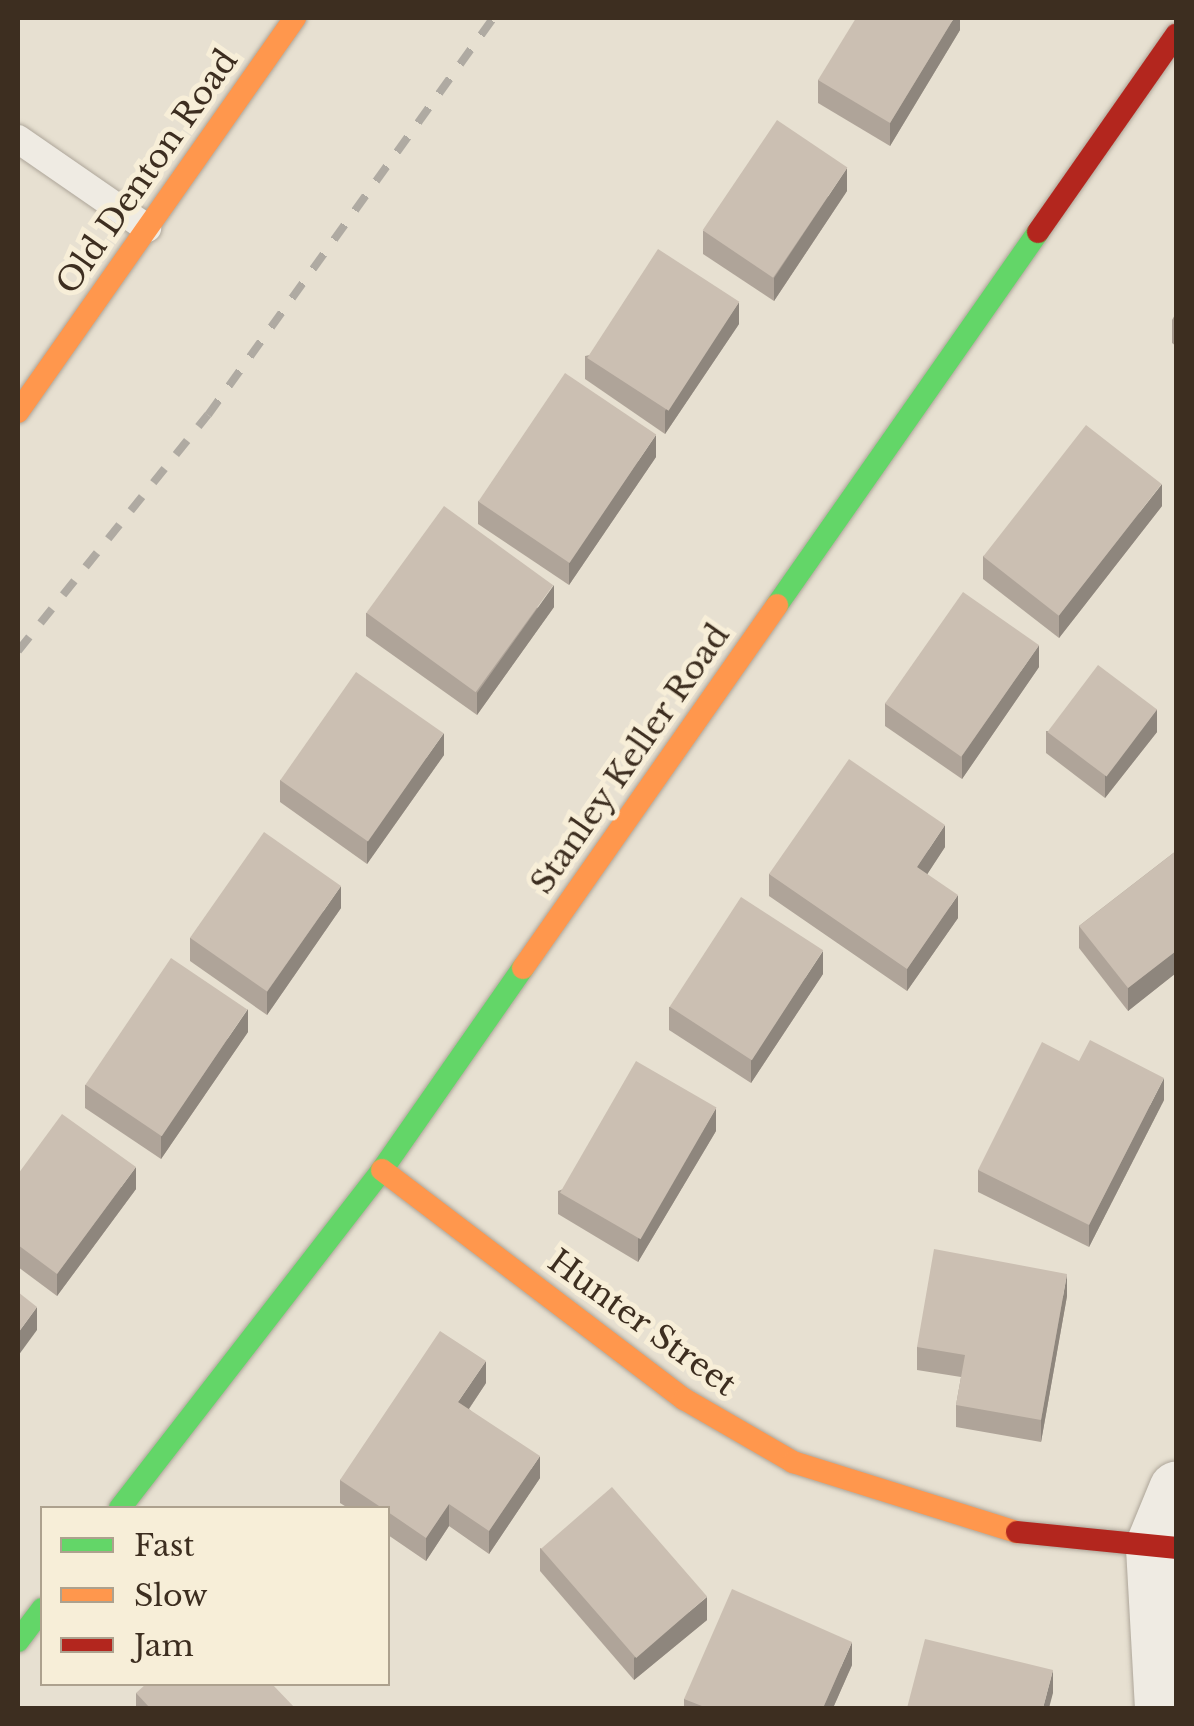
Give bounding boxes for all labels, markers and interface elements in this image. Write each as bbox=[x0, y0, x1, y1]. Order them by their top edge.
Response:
street label: Old Denton Road bbox=[48, 43, 246, 301]
street label: Stanley Keller Road bbox=[522, 616, 738, 902]
street label: Hunter Street bbox=[540, 1242, 744, 1404]
legend bbox=[40, 1506, 390, 1686]
text: Fast bbox=[134, 1527, 195, 1564]
text: Slow bbox=[134, 1577, 208, 1614]
text: Jam bbox=[134, 1627, 194, 1664]

